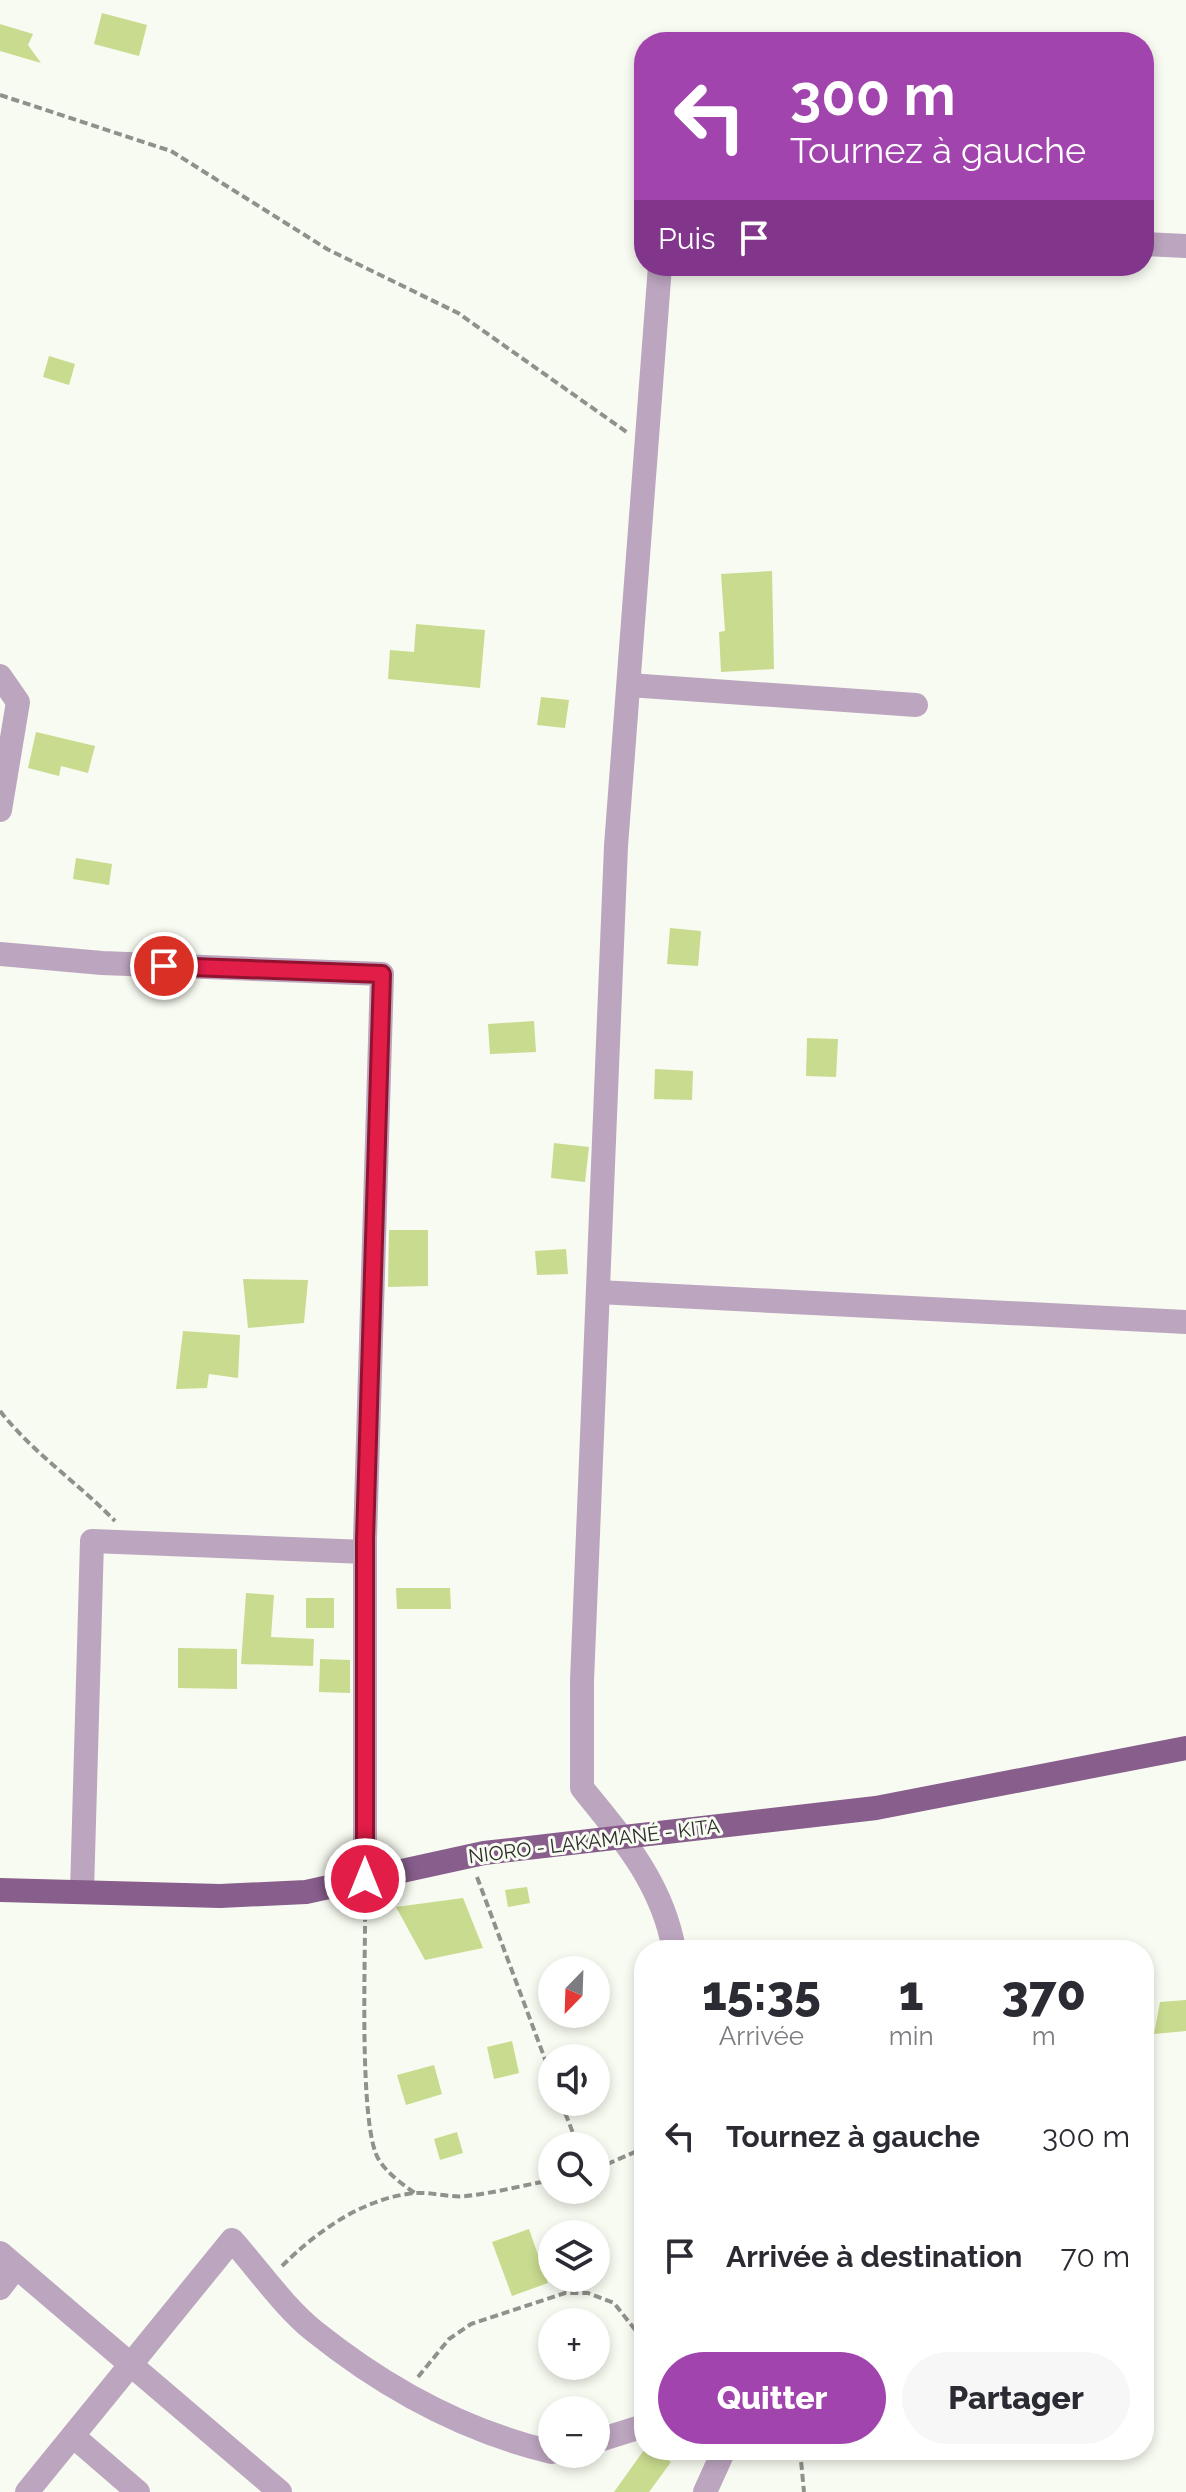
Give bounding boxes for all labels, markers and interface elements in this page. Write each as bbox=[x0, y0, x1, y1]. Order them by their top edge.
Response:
text: 300 m bbox=[790, 62, 956, 128]
icon: left bbox=[658, 64, 762, 168]
text: Tournez à gauche bbox=[790, 129, 1086, 171]
icon: arrive bbox=[732, 216, 776, 260]
text: Puis bbox=[658, 221, 716, 256]
pin bbox=[130, 932, 198, 1000]
icon: arrive bbox=[142, 944, 186, 988]
street label: NIORO - LAKAMANÉ - KITA bbox=[467, 1814, 722, 1868]
position arrow bbox=[323, 1837, 407, 1921]
north arrow bbox=[538, 1956, 610, 2028]
map controls bbox=[538, 1956, 610, 2468]
text: 15:35 bbox=[702, 1965, 821, 2021]
text: 1 bbox=[899, 1965, 924, 2021]
text: 370 bbox=[1002, 1965, 1086, 2021]
text: Arrivée bbox=[719, 2021, 804, 2051]
text: min bbox=[889, 2021, 934, 2051]
text: m bbox=[1032, 2021, 1056, 2051]
button: sound bbox=[538, 2044, 610, 2116]
icon: left bbox=[658, 2114, 702, 2158]
text: Tournez à gauche bbox=[726, 2119, 980, 2154]
text: 300 m bbox=[1042, 2119, 1130, 2154]
button: search bbox=[538, 2132, 610, 2204]
button: layers bbox=[538, 2220, 610, 2292]
icon: arrive bbox=[658, 2234, 702, 2278]
text: Arrivée à destination bbox=[726, 2239, 1022, 2274]
text: 70 m bbox=[1060, 2239, 1130, 2274]
button: + bbox=[538, 2308, 610, 2380]
button: Quitter bbox=[658, 2352, 886, 2444]
button: Partager bbox=[902, 2352, 1130, 2444]
button: − bbox=[538, 2396, 610, 2468]

